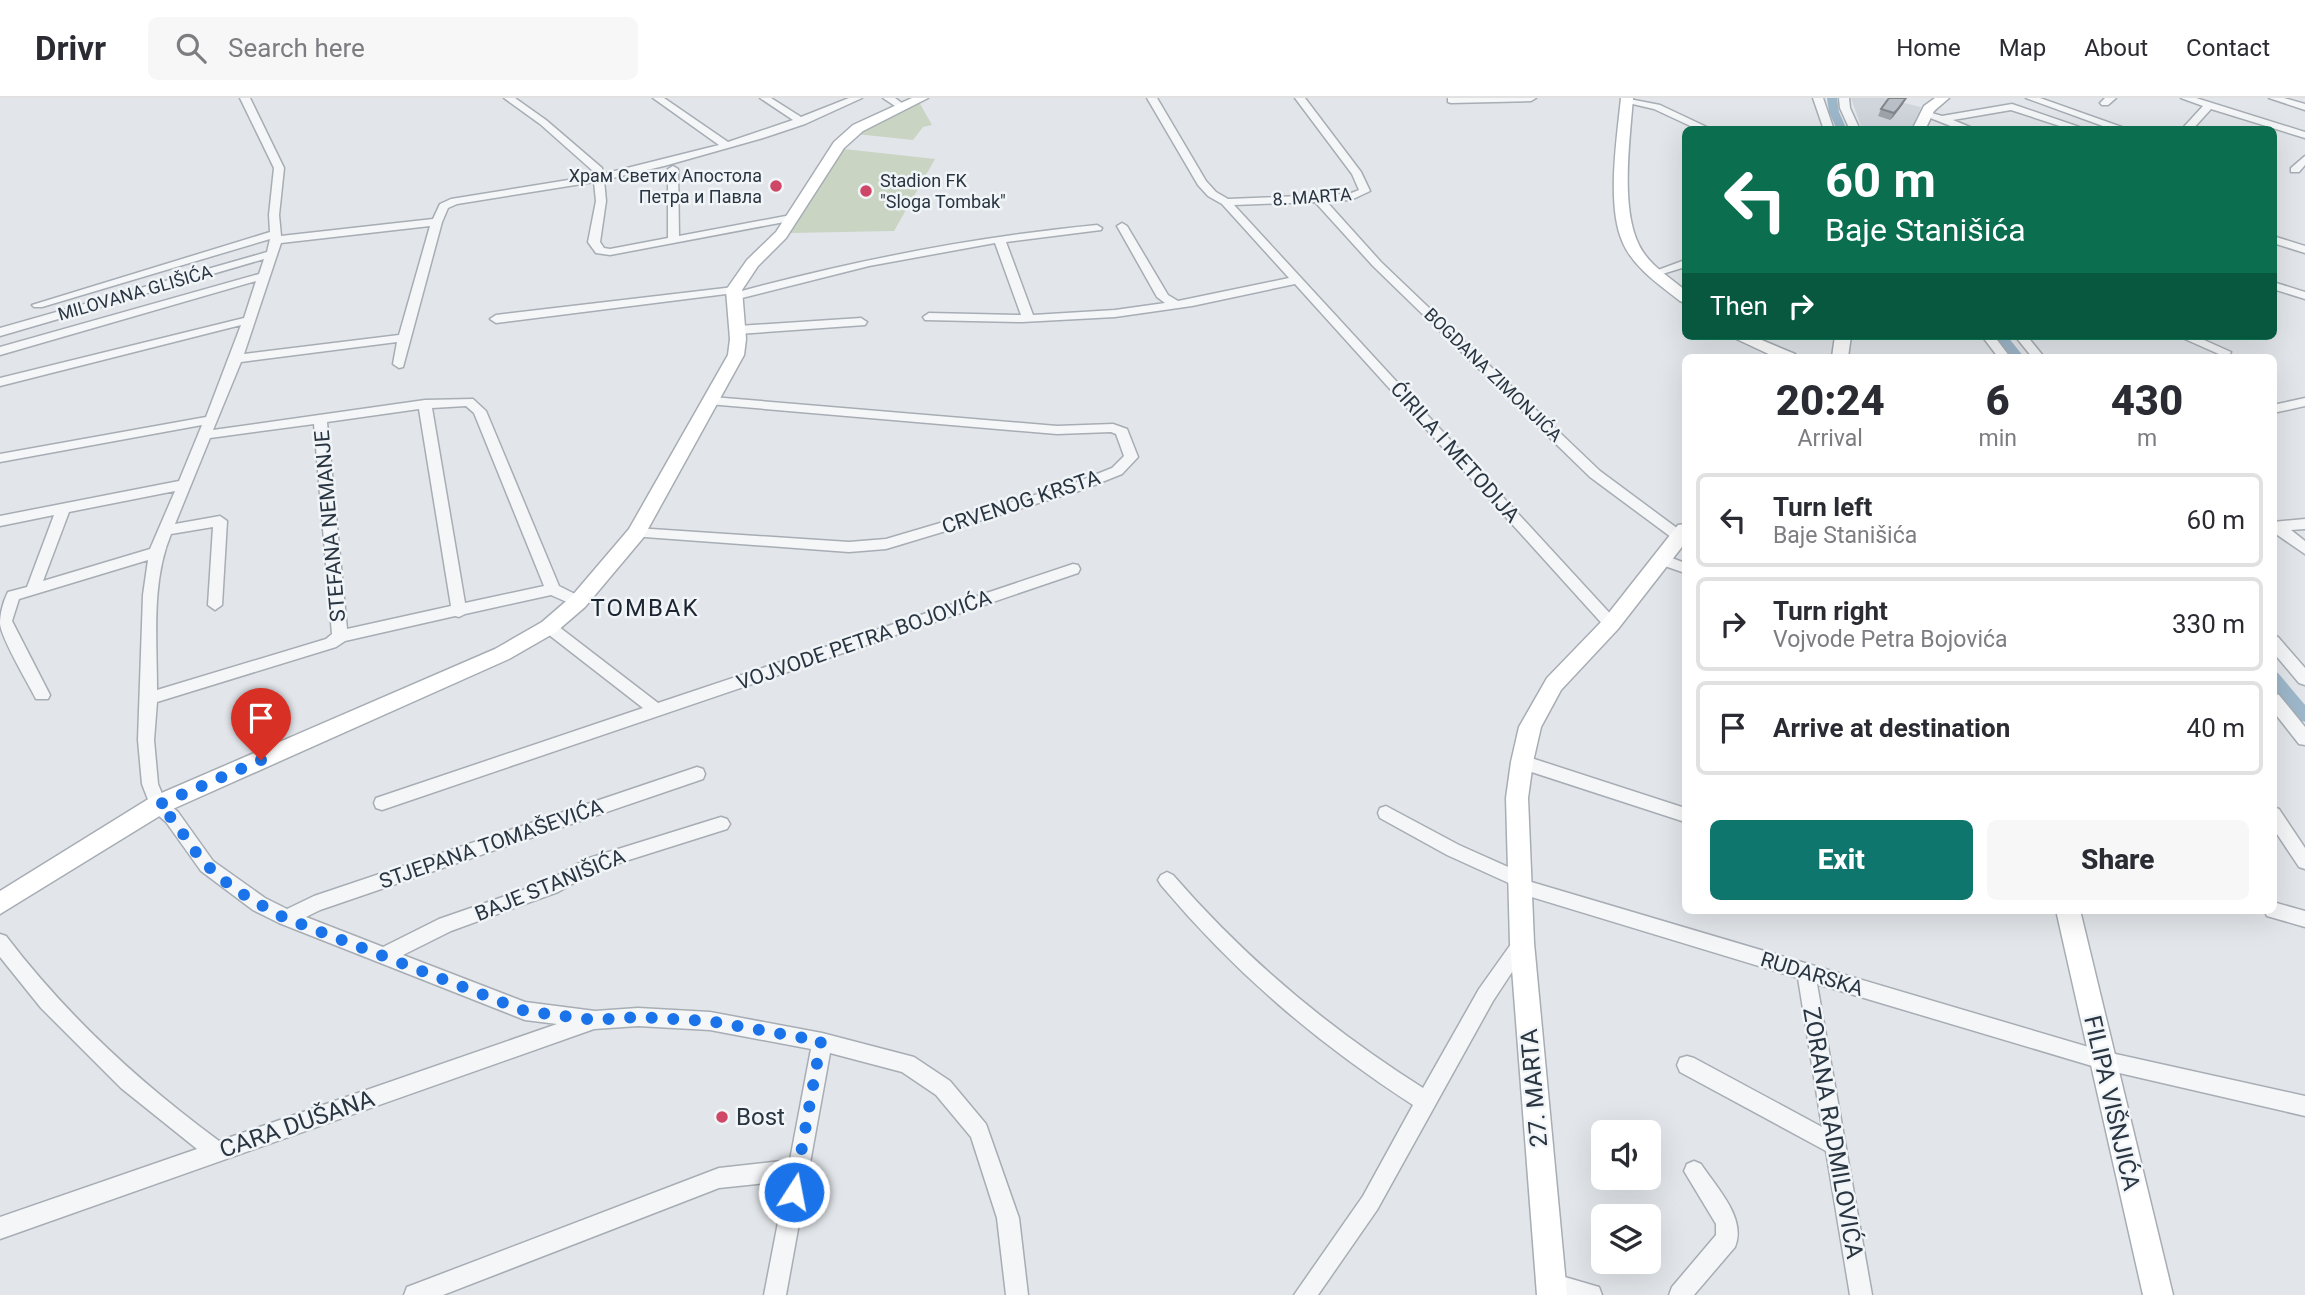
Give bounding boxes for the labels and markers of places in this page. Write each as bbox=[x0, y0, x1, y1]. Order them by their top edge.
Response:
place label: Храм Светих Апостола Петра и Павла bbox=[569, 165, 762, 207]
place label: Stadion FK "Sloga Tombak" bbox=[880, 170, 1006, 212]
marker: Храм Светих Апостола Петра и Павла bbox=[768, 178, 784, 194]
marker: Stadion FK "Sloga Tombak" bbox=[858, 183, 874, 199]
pin bbox=[231, 688, 291, 760]
place label: Bost bbox=[736, 1103, 785, 1131]
marker: Bost bbox=[714, 1109, 730, 1125]

